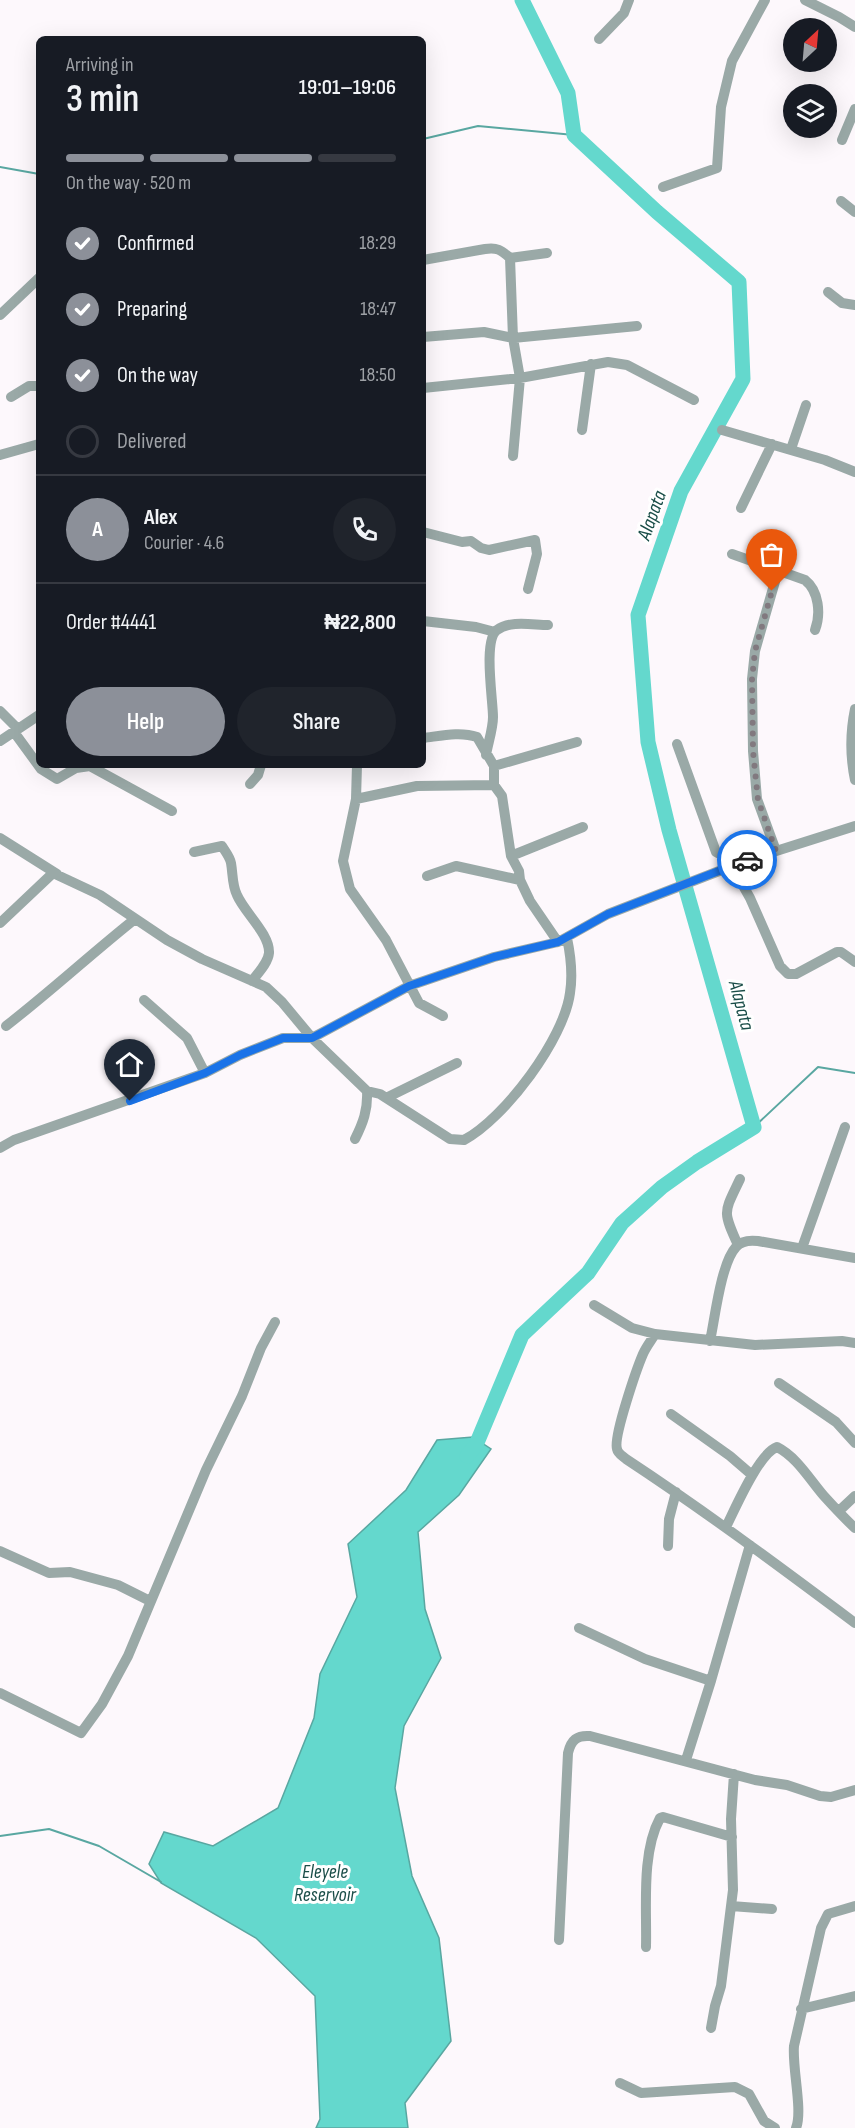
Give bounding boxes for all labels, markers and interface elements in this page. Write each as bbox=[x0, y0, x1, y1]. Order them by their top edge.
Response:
north arrow bbox=[783, 18, 837, 72]
map controls bbox=[783, 18, 837, 138]
text: Arriving in bbox=[66, 53, 134, 77]
text: 19:01–19:06 bbox=[299, 74, 396, 101]
text: 3 min bbox=[66, 76, 139, 123]
button: layers bbox=[783, 84, 837, 138]
text: On the way · 520 m bbox=[66, 171, 191, 195]
icon: check bbox=[66, 227, 99, 260]
text: Confirmed bbox=[117, 230, 194, 257]
text: 18:29 bbox=[359, 231, 396, 255]
icon: check bbox=[66, 293, 99, 326]
text: Preparing bbox=[117, 296, 187, 323]
text: 18:47 bbox=[360, 297, 396, 321]
icon: check bbox=[66, 359, 99, 392]
text: On the way bbox=[117, 362, 198, 389]
text: 18:50 bbox=[360, 363, 396, 387]
text: Delivered bbox=[117, 428, 186, 455]
water label: Alapata bbox=[632, 487, 672, 544]
button: phone bbox=[333, 498, 396, 561]
text: Alex bbox=[144, 504, 177, 531]
text: A bbox=[92, 516, 103, 543]
pin bbox=[746, 529, 797, 591]
text: Courier · 4.6 bbox=[144, 531, 224, 555]
icon: bag bbox=[755, 538, 788, 571]
text: Order #4441 bbox=[66, 609, 156, 636]
text: ₦22,800 bbox=[324, 609, 396, 636]
button: Help bbox=[66, 687, 225, 756]
button: Share bbox=[237, 687, 396, 756]
courier bbox=[717, 830, 777, 890]
icon: car bbox=[731, 844, 764, 877]
water label: Alapata bbox=[723, 977, 759, 1033]
pin bbox=[104, 1039, 155, 1101]
icon: home bbox=[113, 1048, 146, 1081]
water label: Eleyele Reservoir bbox=[294, 1860, 357, 1907]

